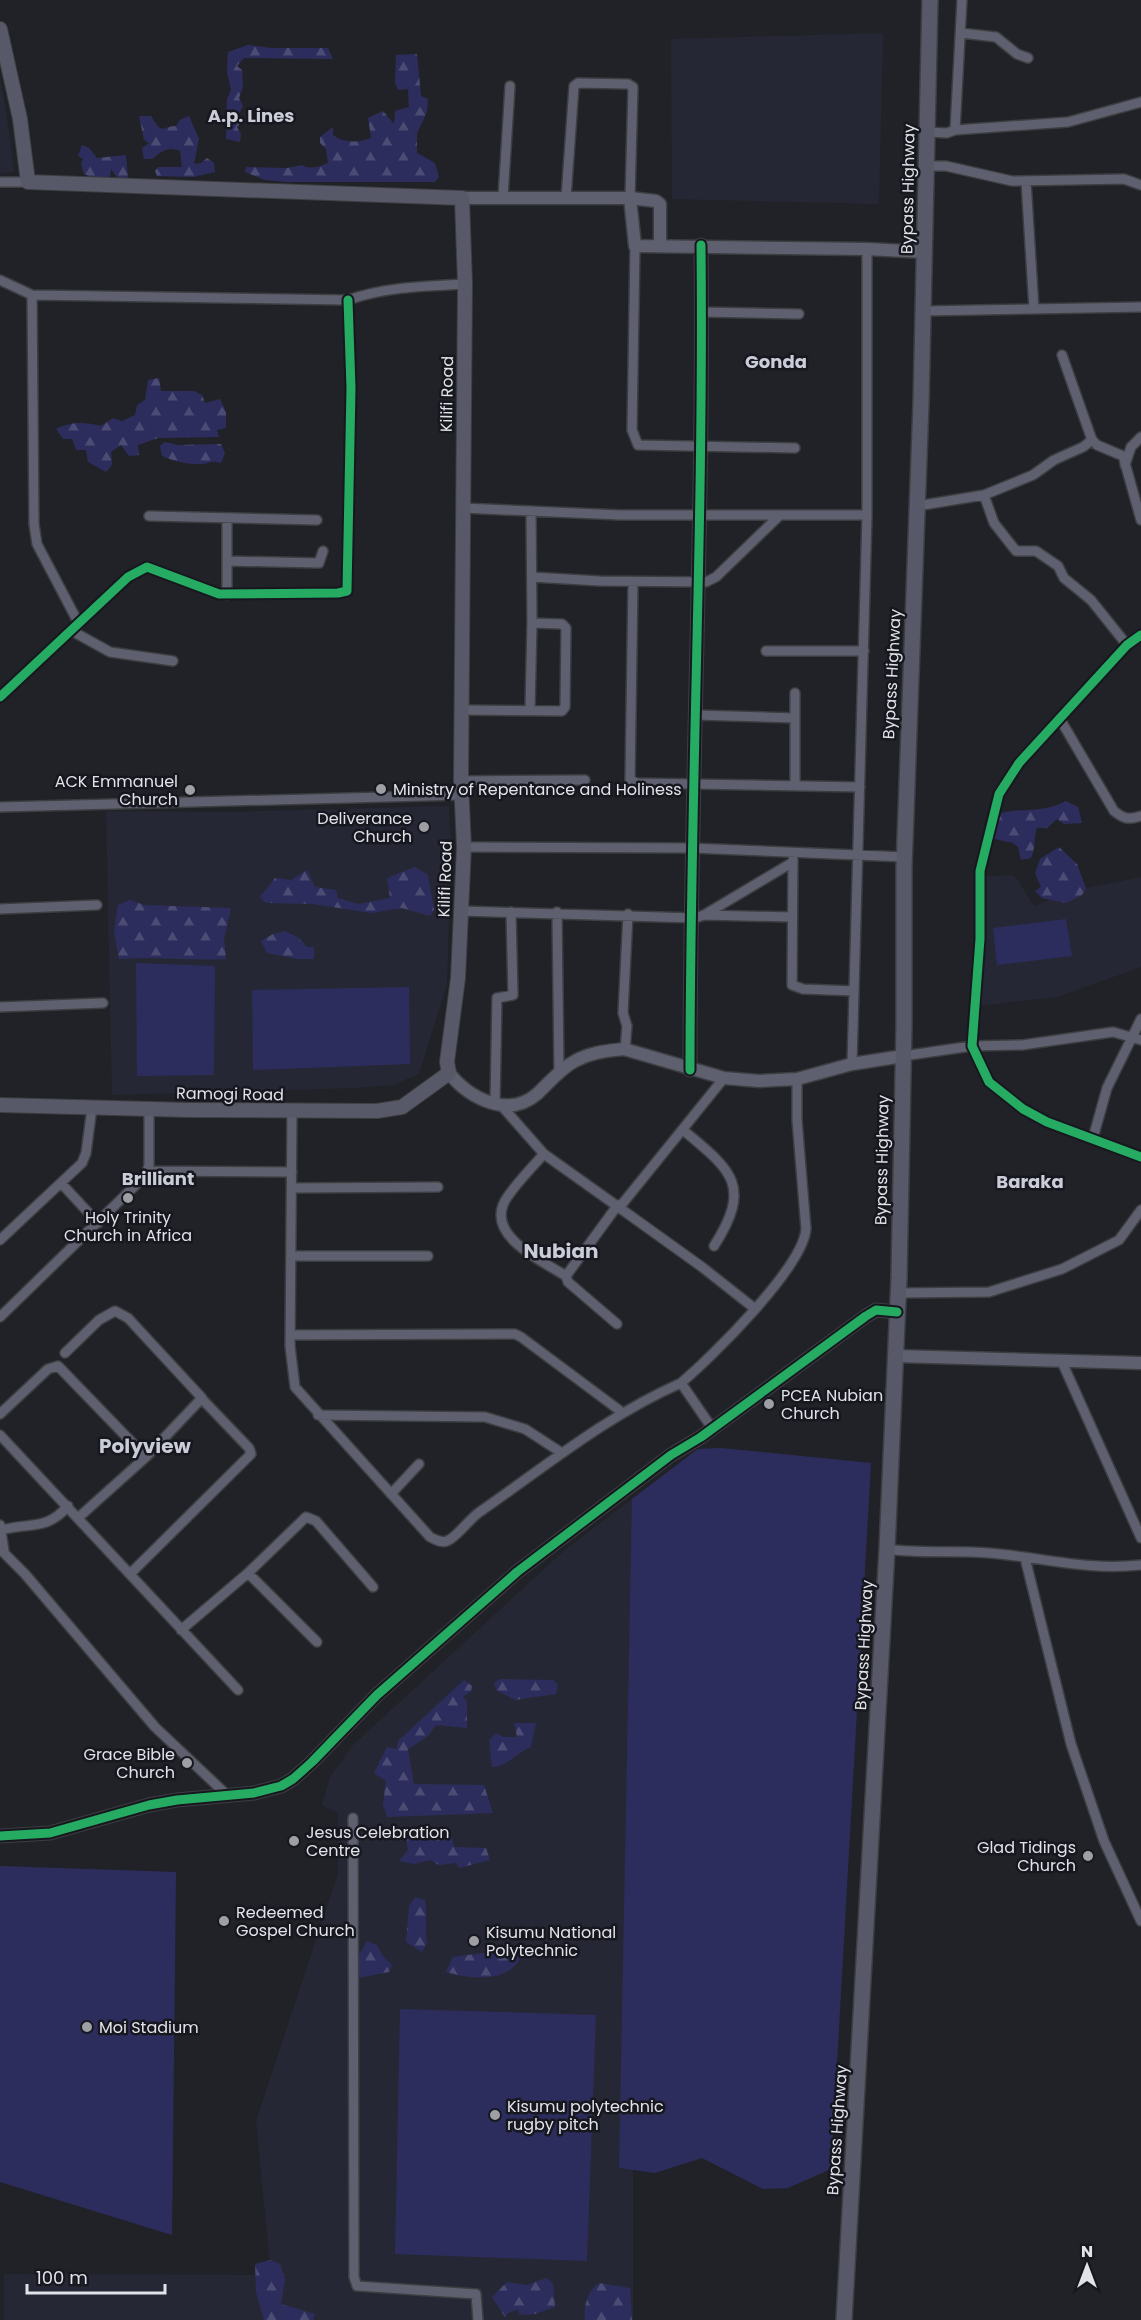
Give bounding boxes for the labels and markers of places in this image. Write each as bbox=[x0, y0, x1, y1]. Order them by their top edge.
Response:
place label: ACK Emmanuel Church bbox=[55, 770, 178, 811]
place label: Ministry of Repentance and Holiness bbox=[393, 778, 682, 801]
marker: Ministry of Repentance and Holiness bbox=[374, 782, 388, 796]
marker: ACK Emmanuel Church bbox=[183, 783, 197, 797]
place label: Deliverance Church bbox=[317, 807, 412, 848]
marker: Deliverance Church bbox=[417, 820, 431, 834]
marker: Holy Trinity Church in Africa bbox=[121, 1191, 135, 1205]
place label: Holy Trinity Church in Africa bbox=[64, 1206, 192, 1247]
place label: PCEA Nubian Church bbox=[781, 1384, 883, 1425]
marker: PCEA Nubian Church bbox=[762, 1397, 776, 1411]
place label: Grace Bible Church bbox=[83, 1743, 175, 1784]
marker: Grace Bible Church bbox=[180, 1756, 194, 1770]
place label: Jesus Celebration Centre bbox=[306, 1821, 450, 1862]
marker: Jesus Celebration Centre bbox=[287, 1834, 301, 1848]
place label: Glad Tidings Church bbox=[977, 1836, 1076, 1877]
marker: Glad Tidings Church bbox=[1081, 1849, 1095, 1863]
place label: Redeemed Gospel Church bbox=[236, 1901, 355, 1942]
marker: Redeemed Gospel Church bbox=[217, 1914, 231, 1928]
place label: Kisumu National Polytechnic bbox=[486, 1921, 616, 1962]
marker: Kisumu National Polytechnic bbox=[467, 1934, 481, 1948]
place label: Moi Stadium bbox=[99, 2016, 199, 2039]
marker: Moi Stadium bbox=[80, 2020, 94, 2034]
place label: Kisumu polytechnic rugby pitch bbox=[507, 2095, 664, 2136]
marker: Kisumu polytechnic rugby pitch bbox=[488, 2108, 502, 2122]

